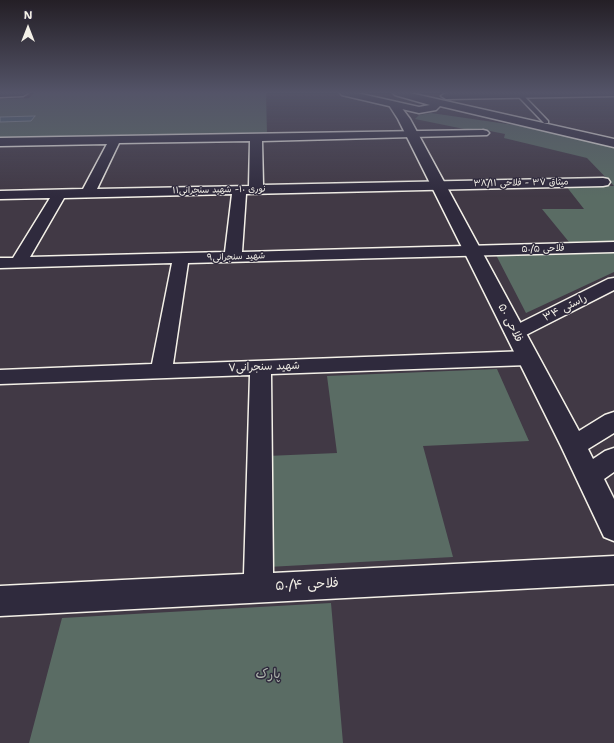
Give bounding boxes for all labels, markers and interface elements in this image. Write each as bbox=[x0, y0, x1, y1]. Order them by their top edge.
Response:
north arrow bbox=[8, 8, 48, 48]
text: N bbox=[24, 8, 32, 23]
street label: میثاق ۳۷ - فلاحی ۳۸/۱۱ bbox=[473, 177, 569, 189]
street label: نوری ۱۰- شهید سنجرانی۱۱ bbox=[172, 184, 266, 196]
street label: فلاحی ۵۰/۵ bbox=[521, 243, 565, 255]
street label: شهید سنجرانی۹ bbox=[207, 251, 265, 263]
street label: راستی ۳۴ bbox=[541, 291, 589, 325]
street label: فلاحی ۵۰ bbox=[495, 302, 525, 344]
street label: شهید سنجرانی۷ bbox=[228, 359, 300, 375]
street label: فلاحی ۵۰/۴ bbox=[275, 576, 339, 594]
park label: پارک bbox=[255, 667, 281, 683]

